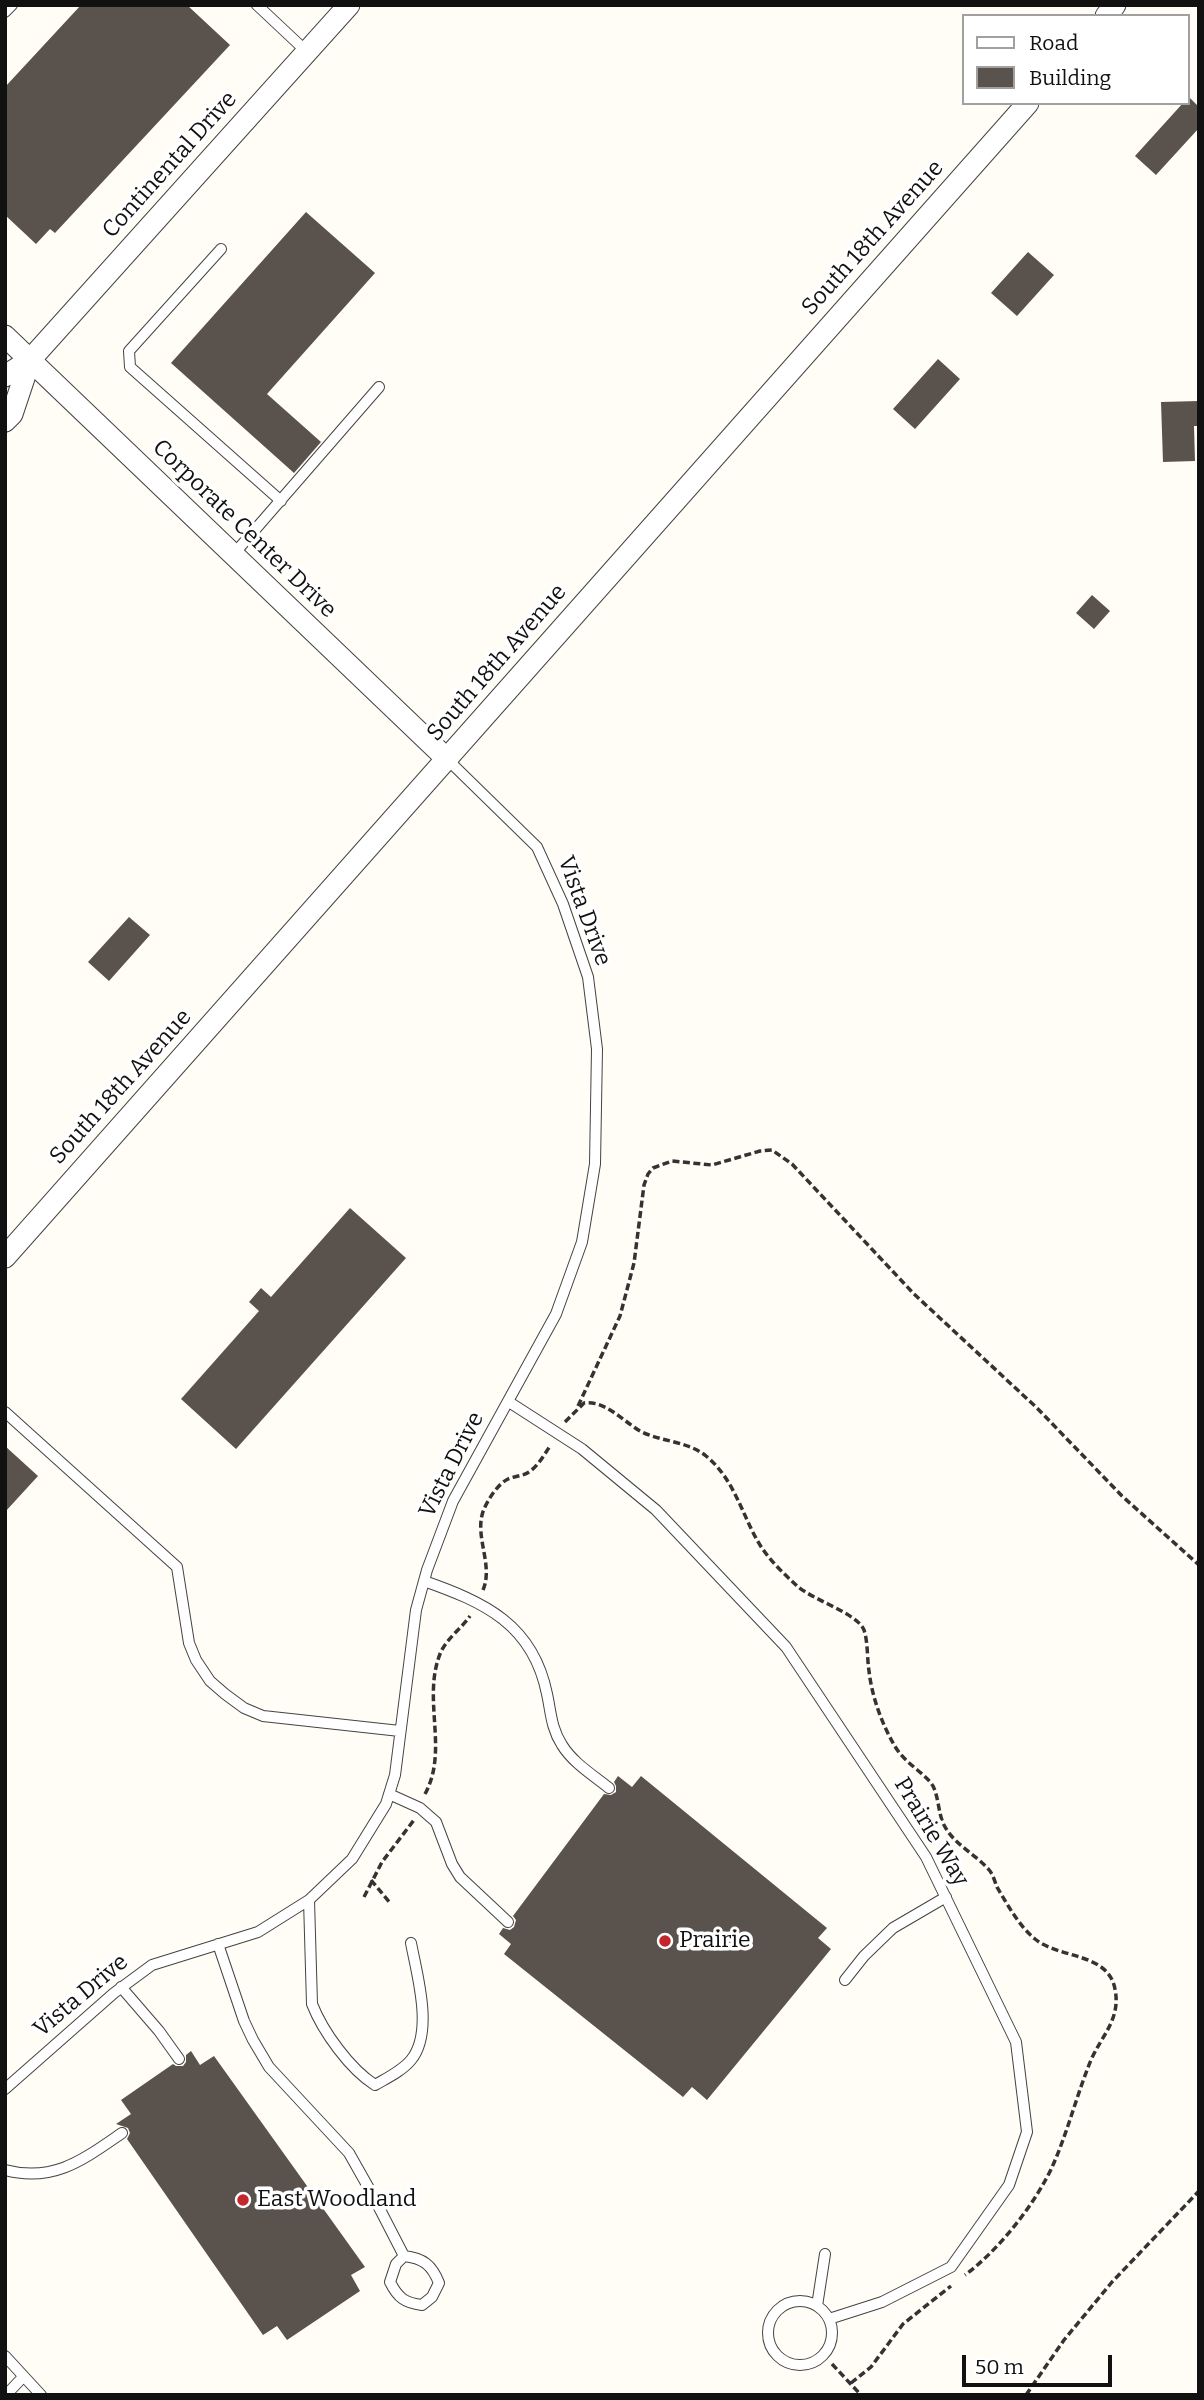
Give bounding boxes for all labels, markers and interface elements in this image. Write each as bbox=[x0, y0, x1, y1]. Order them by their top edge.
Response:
legend bbox=[962, 14, 1190, 105]
text: Road bbox=[1029, 30, 1078, 56]
text: Building bbox=[1029, 65, 1111, 91]
street label: Continental Drive bbox=[97, 86, 243, 244]
street label: South 18th Avenue bbox=[796, 155, 950, 321]
street label: Corporate Center Drive bbox=[146, 434, 342, 624]
street label: South 18th Avenue bbox=[421, 579, 573, 747]
street label: Vista Drive bbox=[551, 852, 617, 970]
street label: South 18th Avenue bbox=[44, 1004, 198, 1170]
street label: Vista Drive bbox=[414, 1408, 490, 1522]
street label: Prairie Way bbox=[888, 1773, 974, 1891]
place label: Prairie bbox=[679, 1927, 751, 1955]
marker: Prairie bbox=[657, 1933, 673, 1949]
street label: Vista Drive bbox=[28, 1949, 134, 2043]
place label: East Woodland bbox=[257, 2186, 416, 2214]
marker: East Woodland bbox=[235, 2192, 251, 2208]
scale bar bbox=[966, 2340, 1116, 2384]
text: 50 m bbox=[975, 2354, 1024, 2380]

